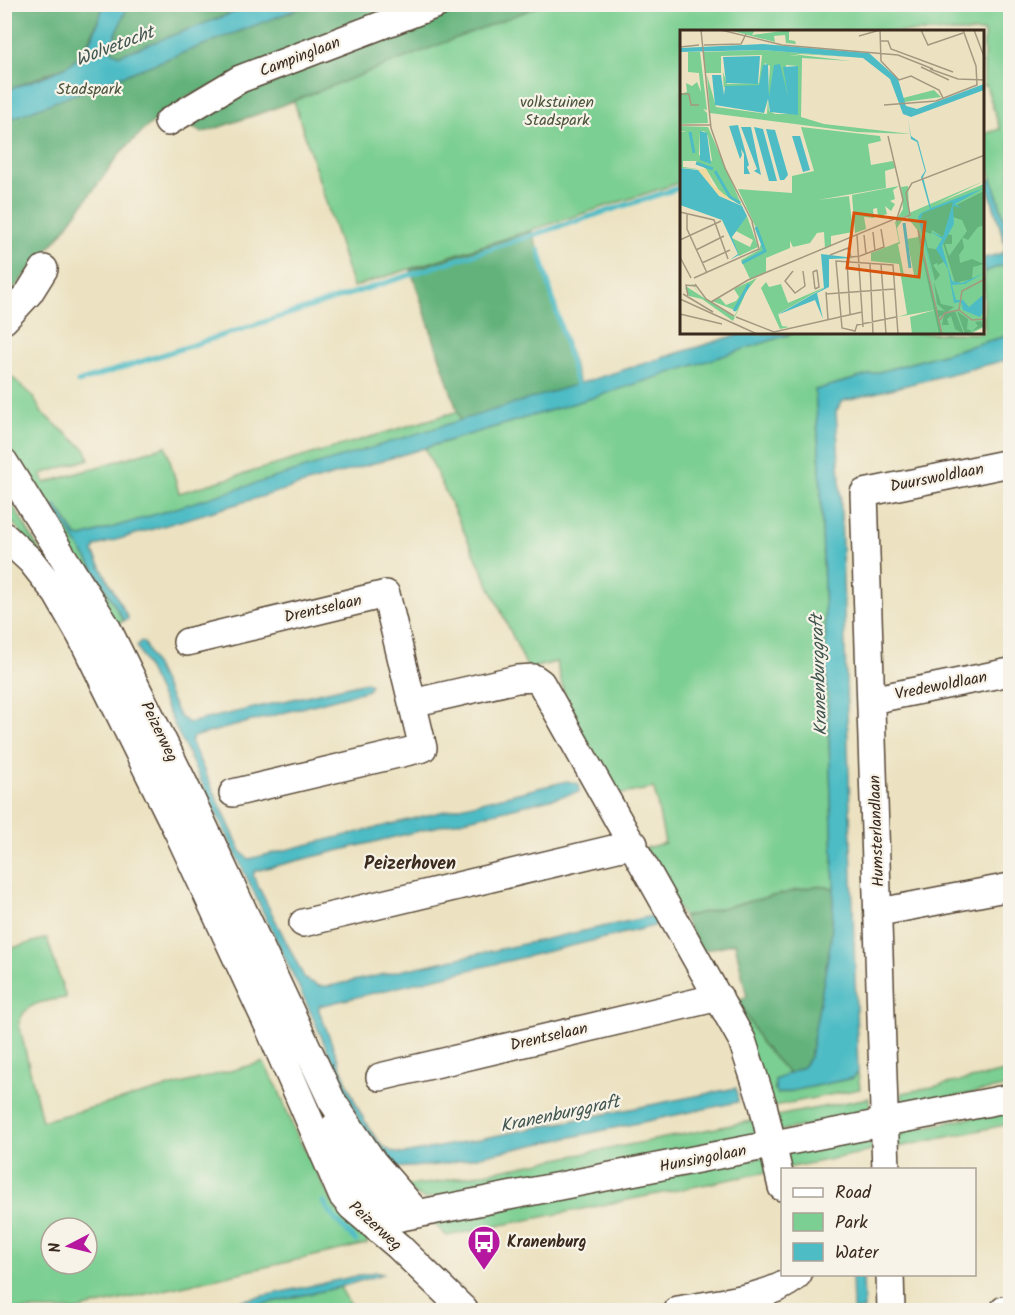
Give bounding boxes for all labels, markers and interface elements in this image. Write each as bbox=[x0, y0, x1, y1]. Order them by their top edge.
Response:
water label: Wolvetocht bbox=[71, 18, 161, 75]
street label: Campinglaan bbox=[256, 30, 344, 84]
inset map bbox=[680, 30, 985, 334]
park label: Stadspark bbox=[57, 77, 122, 102]
park label: volkstuinen Stadspark bbox=[520, 90, 594, 133]
street label: Duurswoldlaan bbox=[888, 457, 986, 499]
street label: Drentselaan bbox=[282, 588, 364, 630]
water label: Kranenburggraft bbox=[803, 611, 837, 736]
street label: Vredewoldlaan bbox=[893, 665, 989, 707]
street label: Peizerweg bbox=[134, 697, 184, 767]
street label: Humsterlandlaan bbox=[863, 775, 891, 887]
district label: Peizerhoven bbox=[364, 850, 456, 879]
street label: Drentselaan bbox=[508, 1016, 590, 1058]
water label: Kranenburggraft bbox=[497, 1088, 625, 1142]
street label: Hunsingolaan bbox=[657, 1138, 749, 1180]
legend bbox=[781, 1168, 976, 1276]
text: Road bbox=[835, 1179, 872, 1208]
street label: Peizerweg bbox=[343, 1195, 407, 1257]
text: Park bbox=[835, 1209, 868, 1238]
north arrow bbox=[39, 1216, 99, 1276]
bus stop icon: Kranenburg bbox=[466, 1224, 502, 1271]
place label: Kranenburg bbox=[507, 1230, 586, 1255]
text: Water bbox=[835, 1239, 880, 1268]
text: N bbox=[43, 1241, 69, 1254]

